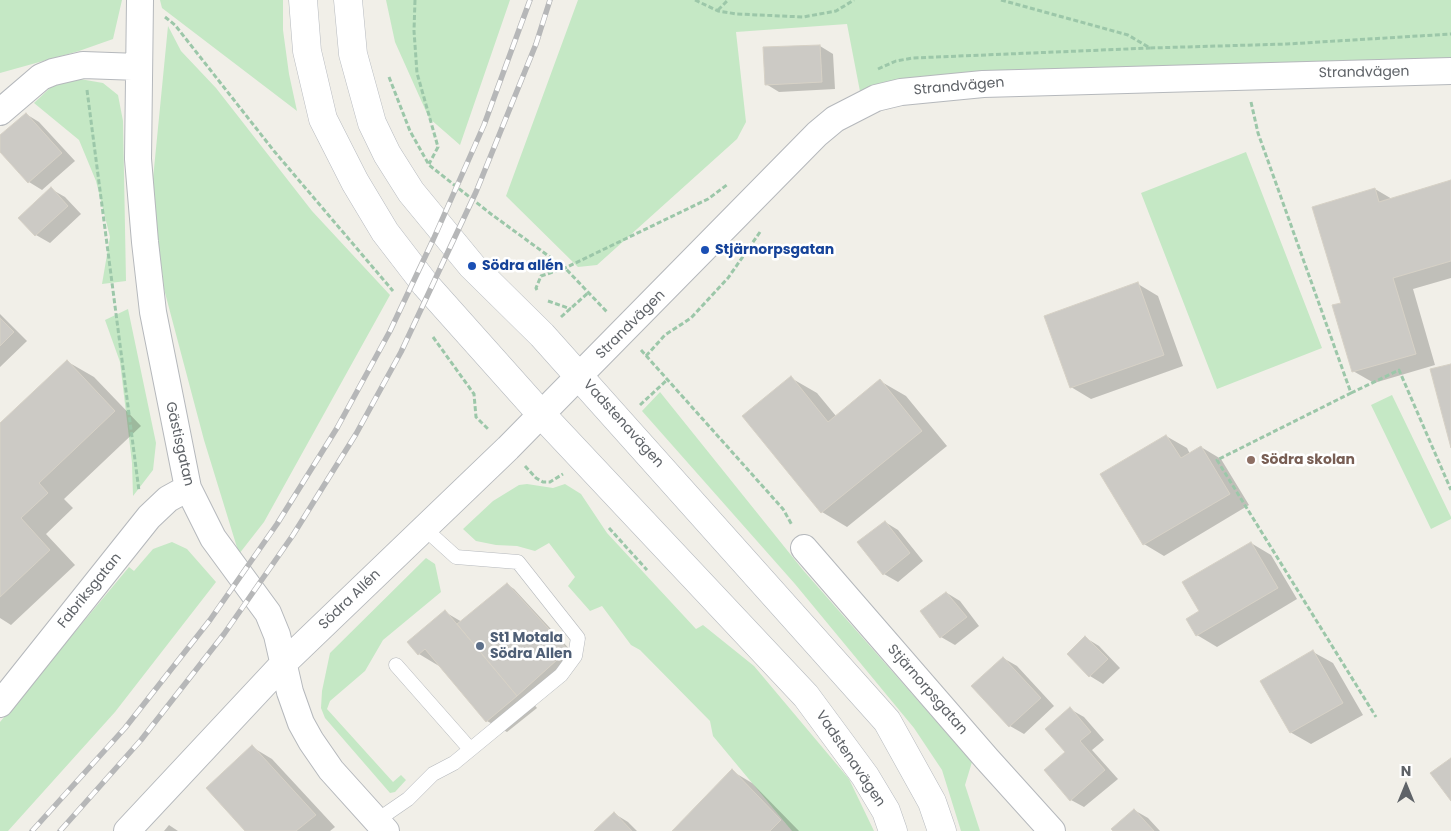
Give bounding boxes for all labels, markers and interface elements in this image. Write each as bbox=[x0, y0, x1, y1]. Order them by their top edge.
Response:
street label: Strandvägen bbox=[1318, 64, 1410, 82]
street label: Strandvägen bbox=[913, 75, 1005, 99]
place label: Stjärnorpsgatan bbox=[715, 242, 834, 258]
marker: Stjärnorpsgatan bbox=[699, 244, 711, 256]
place label: Södra allén bbox=[482, 258, 563, 274]
marker: Södra allén bbox=[466, 260, 478, 272]
street label: Strandvägen bbox=[593, 287, 669, 363]
street label: Vadstenavägen bbox=[579, 377, 667, 471]
street label: Gästisgatan bbox=[161, 400, 197, 488]
place label: Södra skolan bbox=[1261, 452, 1355, 468]
marker: Södra skolan bbox=[1245, 454, 1257, 466]
street label: Fabriksgatan bbox=[55, 550, 125, 632]
street label: Södra Allén bbox=[316, 567, 384, 633]
place label: St1 Motala Södra Allen bbox=[490, 630, 572, 662]
marker: St1 Motala Södra Allen bbox=[474, 640, 486, 652]
street label: Stjärnorpsgatan bbox=[883, 642, 971, 738]
street label: Vadstenavägen bbox=[812, 708, 888, 810]
north arrow bbox=[1381, 761, 1431, 811]
text: N bbox=[1401, 761, 1411, 781]

